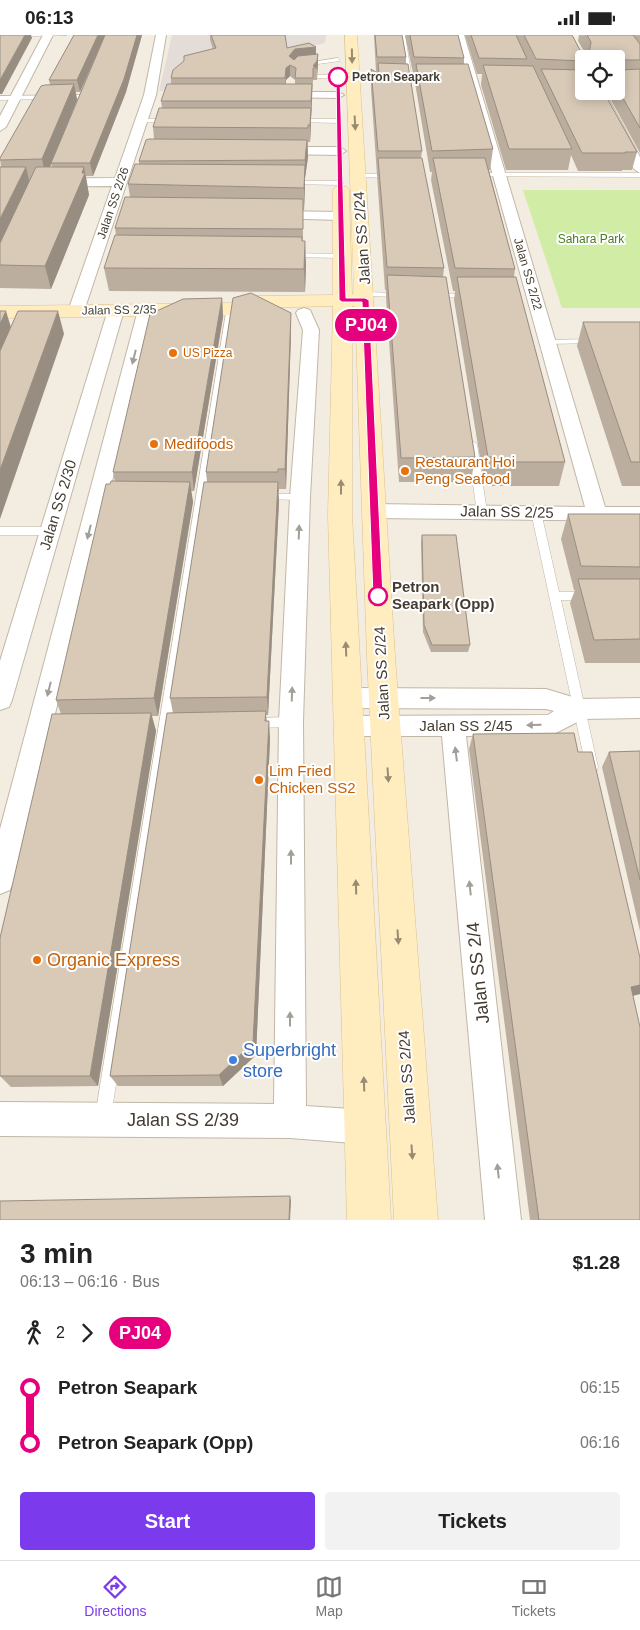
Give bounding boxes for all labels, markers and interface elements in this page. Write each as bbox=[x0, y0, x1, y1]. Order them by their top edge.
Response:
text: 06:13 bbox=[25, 7, 74, 28]
one-way arrow bbox=[348, 49, 356, 65]
map controls bbox=[575, 50, 625, 100]
button: locate bbox=[575, 50, 625, 100]
marker: Petron Seapark bbox=[328, 67, 348, 87]
place label: Petron Seapark bbox=[352, 70, 440, 84]
one-way arrow bbox=[351, 116, 359, 132]
street label: Jalan SS 2/26 bbox=[94, 165, 132, 241]
street label: Jalan SS 2/24 bbox=[350, 191, 373, 285]
park label: Sahara Park bbox=[558, 232, 625, 246]
street label: Jalan SS 2/22 bbox=[511, 236, 545, 312]
street label: Jalan SS 2/35 bbox=[82, 302, 157, 318]
line badge: PJ04 bbox=[331, 309, 401, 341]
text: PJ04 bbox=[345, 315, 387, 335]
place label: US Pizza bbox=[183, 346, 233, 360]
marker: US Pizza bbox=[167, 347, 179, 359]
one-way arrow bbox=[130, 350, 138, 365]
place label: Medifoods bbox=[164, 435, 233, 452]
marker: Medifoods bbox=[148, 438, 160, 450]
place label: Restaurant Hoi Peng Seafood bbox=[415, 453, 515, 487]
street label: Jalan SS 2/30 bbox=[36, 458, 79, 552]
marker: Restaurant Hoi Peng Seafood bbox=[399, 465, 411, 477]
one-way arrow bbox=[337, 478, 345, 494]
street label: Jalan SS 2/25 bbox=[460, 502, 554, 521]
one-way arrow bbox=[85, 524, 93, 539]
one-way arrow bbox=[295, 524, 303, 540]
place label: Petron Seapark (Opp) bbox=[392, 578, 495, 612]
marker: Petron Seapark (Opp) bbox=[368, 586, 388, 606]
street label: Jalan SS 2/24 bbox=[371, 626, 392, 720]
one-way arrow bbox=[341, 641, 349, 657]
one-way arrow bbox=[45, 681, 53, 697]
one-way arrow bbox=[288, 686, 296, 702]
one-way arrow bbox=[420, 694, 436, 702]
street label: Jalan SS 2/45 bbox=[419, 717, 513, 734]
one-way arrow bbox=[526, 721, 542, 729]
one-way arrow bbox=[452, 746, 460, 762]
place label: Lim Fried Chicken SS2 bbox=[269, 762, 356, 796]
one-way arrow bbox=[385, 767, 393, 783]
marker: Lim Fried Chicken SS2 bbox=[253, 774, 265, 786]
one-way arrow bbox=[287, 849, 295, 865]
one-way arrow bbox=[351, 878, 359, 894]
one-way arrow bbox=[466, 880, 474, 896]
street label: Jalan SS 2/4 bbox=[463, 921, 493, 1025]
one-way arrow bbox=[395, 929, 403, 945]
place label: Organic Express bbox=[47, 950, 180, 970]
marker: Organic Express bbox=[31, 954, 43, 966]
one-way arrow bbox=[286, 1011, 294, 1027]
street label: Jalan SS 2/24 bbox=[395, 1030, 418, 1124]
place label: Superbright store bbox=[243, 1040, 336, 1081]
marker: Superbright store bbox=[227, 1054, 239, 1066]
one-way arrow bbox=[359, 1076, 367, 1092]
street label: Jalan SS 2/39 bbox=[127, 1110, 239, 1130]
one-way arrow bbox=[408, 1144, 416, 1160]
one-way arrow bbox=[494, 1163, 502, 1179]
text: 3 min bbox=[20, 1238, 93, 1269]
text: $1.28 bbox=[572, 1252, 620, 1273]
text: 06:13 – 06:16 · Bus bbox=[20, 1273, 160, 1290]
icon: walk bbox=[20, 1319, 48, 1347]
icon: forward bbox=[73, 1319, 101, 1347]
text: PJ04 bbox=[119, 1323, 161, 1343]
text: 2 bbox=[56, 1324, 65, 1341]
text: Petron Seapark bbox=[58, 1377, 197, 1398]
text: 06:15 bbox=[580, 1379, 620, 1396]
text: Petron Seapark (Opp) bbox=[58, 1432, 253, 1453]
text: 06:16 bbox=[580, 1434, 620, 1451]
button: Start bbox=[20, 1492, 315, 1550]
button: Tickets bbox=[325, 1492, 620, 1550]
tab: Directions bbox=[84, 1573, 147, 1619]
tab: Map bbox=[315, 1573, 343, 1619]
tab: Tickets bbox=[512, 1573, 556, 1619]

